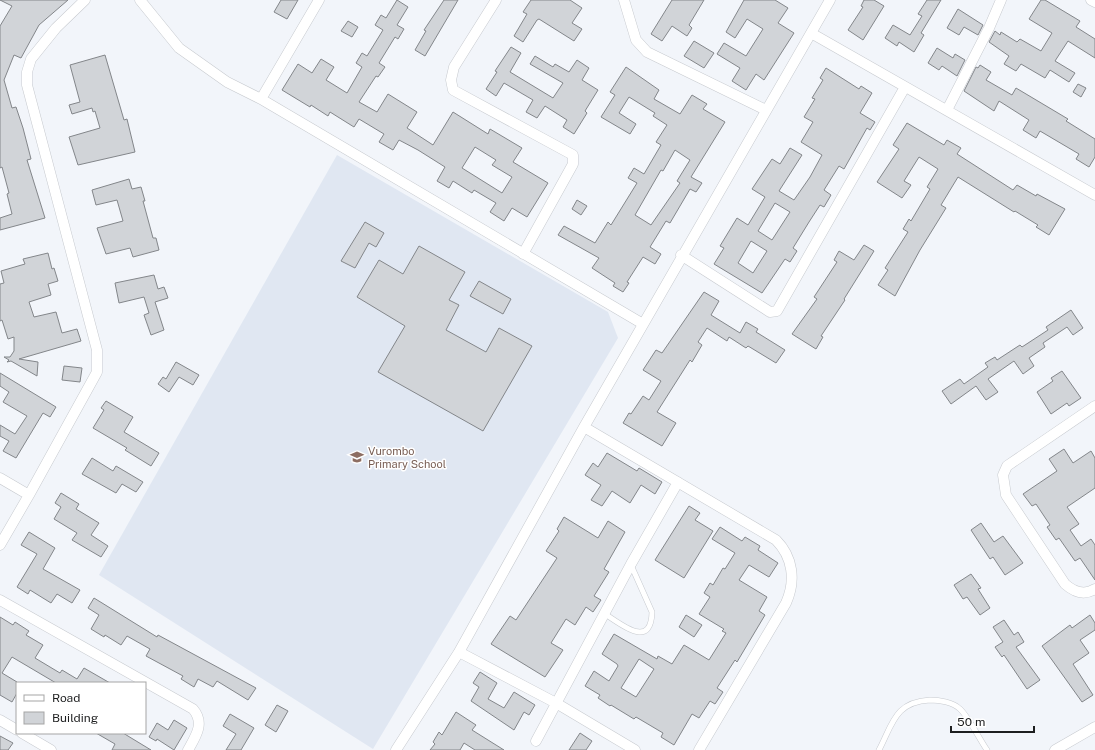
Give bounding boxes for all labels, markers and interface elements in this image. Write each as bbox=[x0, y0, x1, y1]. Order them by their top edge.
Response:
place label: Vurombo Primary School bbox=[368, 445, 446, 470]
school or university icon: Vurombo Primary School bbox=[349, 449, 365, 465]
legend bbox=[16, 682, 146, 734]
text: Road bbox=[52, 691, 80, 705]
scale bar bbox=[951, 708, 1034, 734]
text: Building bbox=[52, 711, 98, 725]
text: 50 m bbox=[957, 715, 985, 729]

